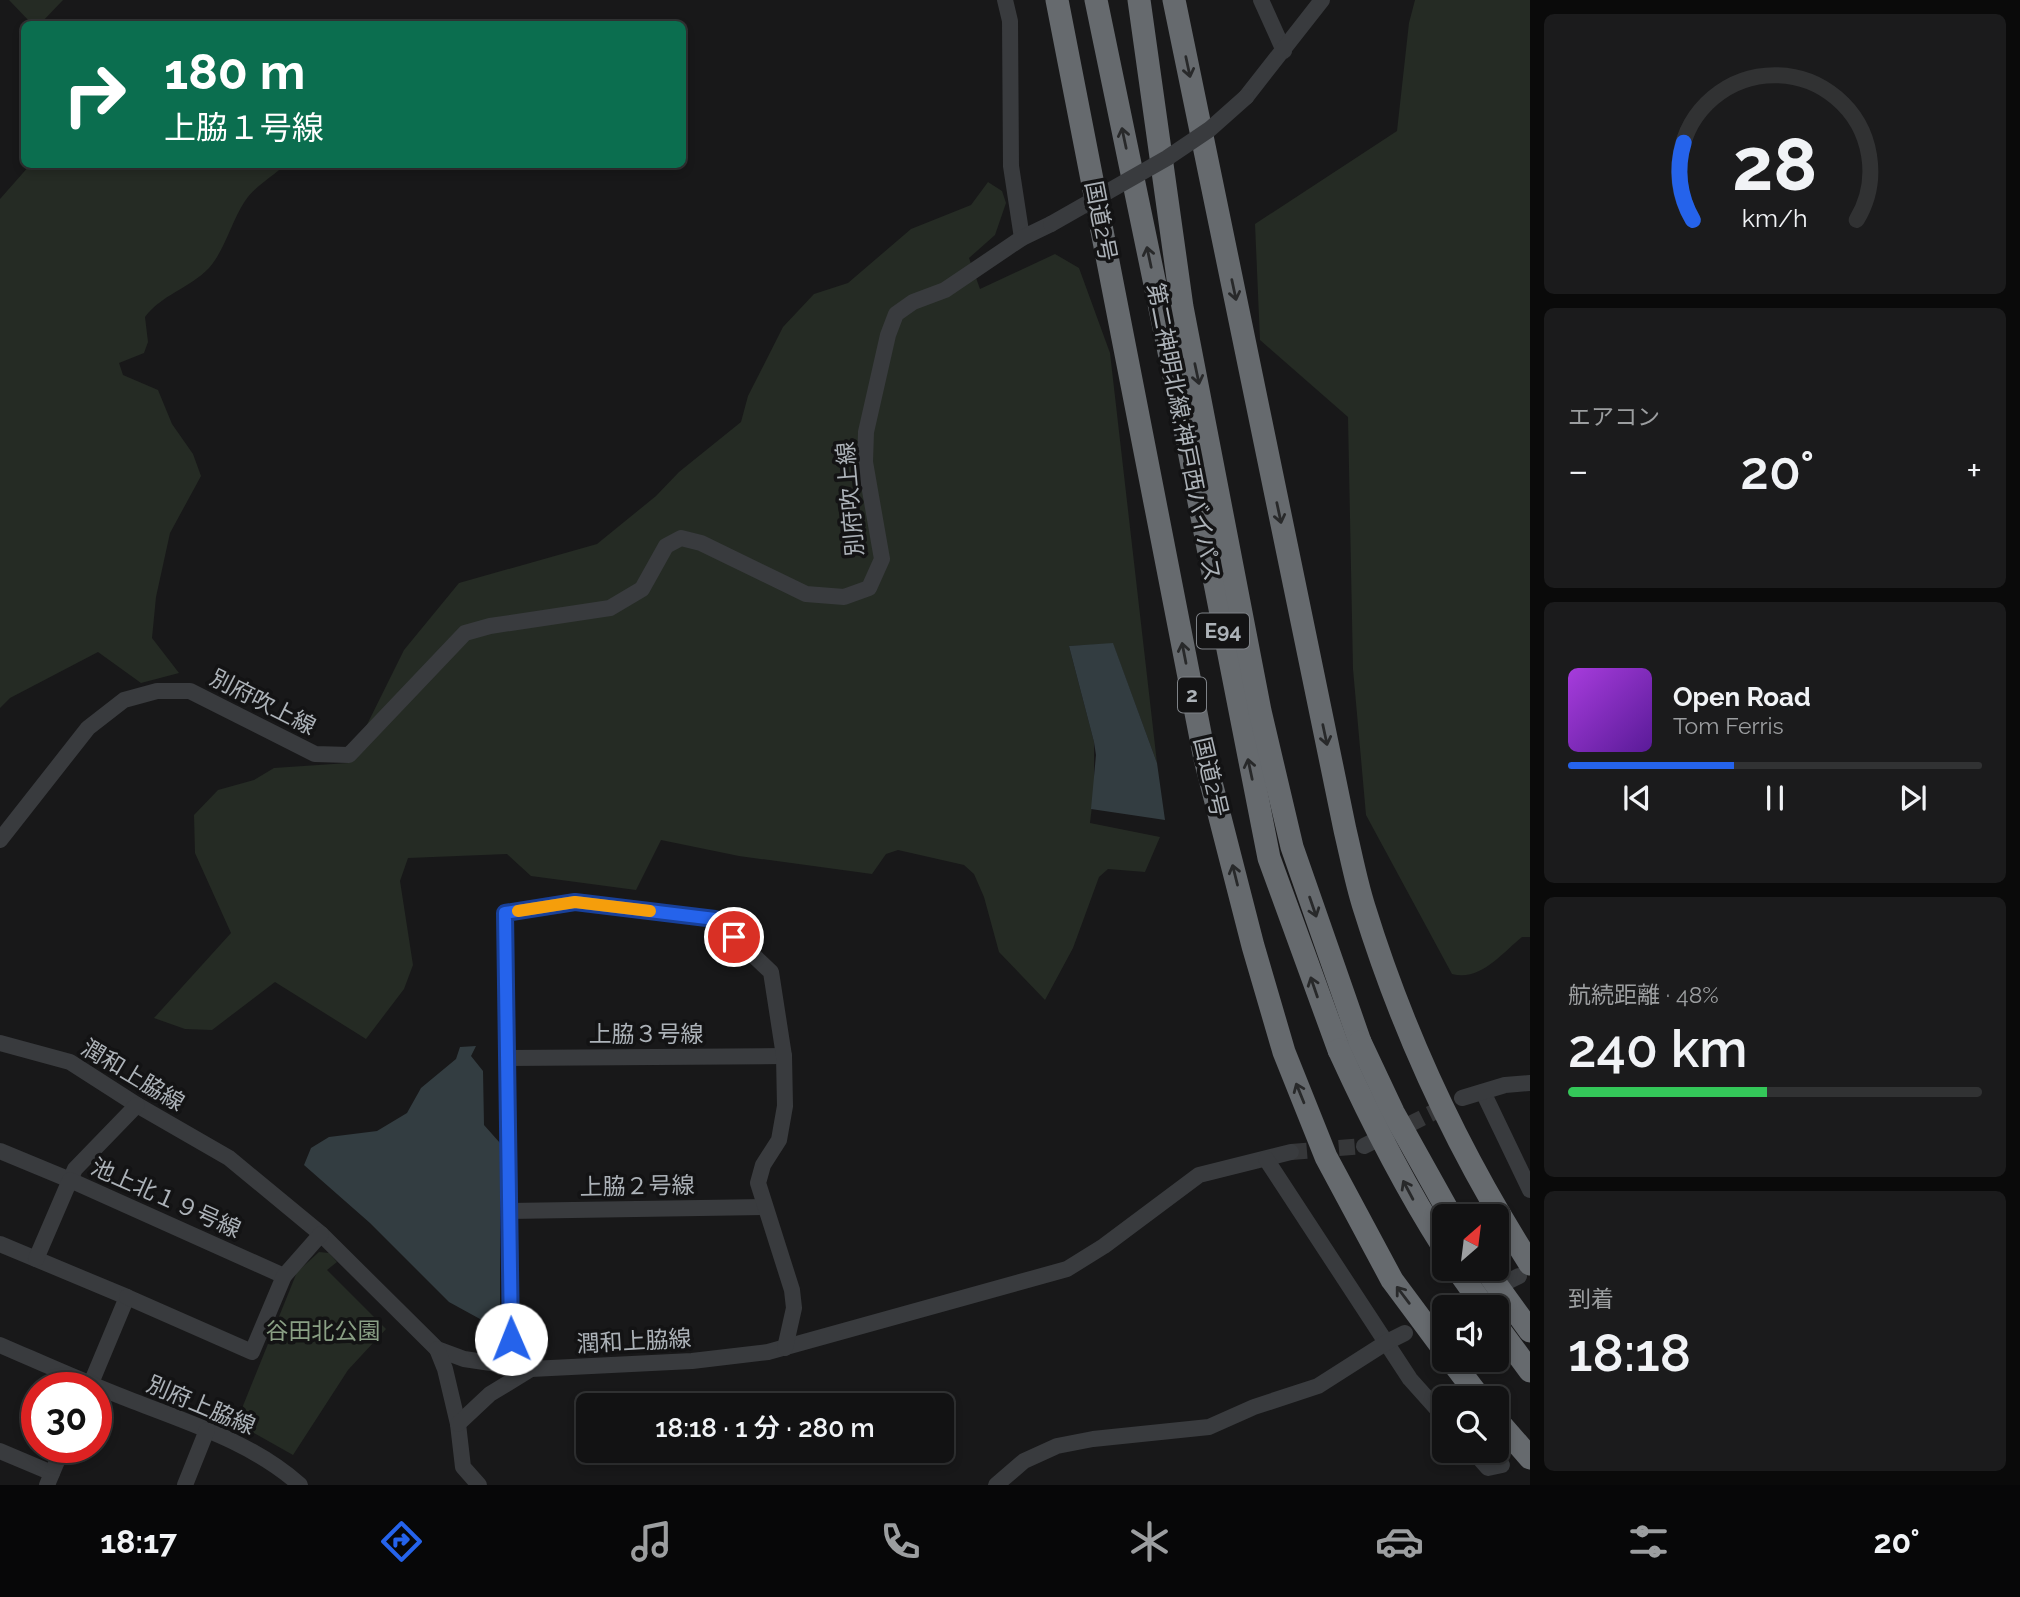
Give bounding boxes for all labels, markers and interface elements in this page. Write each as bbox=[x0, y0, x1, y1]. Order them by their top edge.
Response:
text: 180 m bbox=[164, 43, 305, 100]
icon: right bbox=[49, 49, 140, 140]
one-way arrow bbox=[1181, 55, 1195, 78]
text: 上脇１号線 bbox=[164, 109, 324, 146]
text: 28 bbox=[1732, 122, 1818, 207]
one-way arrow bbox=[1117, 127, 1130, 150]
street label: 国道2号 bbox=[1081, 179, 1122, 263]
text: km/h bbox=[1742, 203, 1808, 233]
one-way arrow bbox=[1141, 246, 1155, 269]
one-way arrow bbox=[1227, 278, 1241, 301]
street label: 第二神明北線;神戸西バイパス bbox=[1142, 280, 1227, 583]
one-way arrow bbox=[1190, 362, 1204, 385]
text: エアコン bbox=[1568, 403, 1660, 430]
text: 20° bbox=[1740, 440, 1814, 501]
street label: 別府吹上線 bbox=[831, 441, 868, 558]
text: − bbox=[1568, 448, 1588, 493]
text: + bbox=[1966, 448, 1982, 493]
one-way arrow bbox=[1273, 501, 1287, 524]
road number: E94 bbox=[1197, 614, 1249, 648]
one-way arrow bbox=[1177, 642, 1191, 665]
street label: 別府吹上線 bbox=[206, 663, 321, 740]
road number: 2 bbox=[1178, 678, 1206, 712]
text: Open Road bbox=[1673, 682, 1811, 712]
text: Tom Ferris bbox=[1673, 712, 1784, 739]
one-way arrow bbox=[1319, 723, 1333, 746]
street label: 国道2号 bbox=[1189, 734, 1234, 819]
one-way arrow bbox=[1243, 758, 1257, 781]
icon: previous bbox=[1618, 779, 1656, 817]
icon: pause bbox=[1756, 779, 1794, 817]
icon: next bbox=[1894, 779, 1932, 817]
one-way arrow bbox=[1228, 864, 1241, 887]
one-way arrow bbox=[1308, 895, 1320, 917]
pin bbox=[704, 907, 764, 967]
icon: arrive bbox=[715, 918, 753, 956]
one-way arrow bbox=[1307, 976, 1319, 998]
text: 航続距離 · 48% bbox=[1568, 981, 1719, 1008]
text: 240 km bbox=[1568, 1018, 1747, 1079]
street label: 上脇３号線 bbox=[589, 1020, 704, 1047]
street label: 潤和上脇線 bbox=[77, 1033, 189, 1116]
one-way arrow bbox=[1293, 1082, 1306, 1104]
street label: 池上北１９号線 bbox=[87, 1152, 245, 1243]
street label: 上脇２号線 bbox=[579, 1171, 695, 1200]
one-way arrow bbox=[1401, 1180, 1415, 1200]
north arrow bbox=[1432, 1204, 1508, 1281]
map controls bbox=[1432, 1204, 1509, 1463]
text: 到着 bbox=[1568, 1285, 1614, 1312]
one-way arrow bbox=[1396, 1286, 1410, 1305]
button: sound bbox=[1432, 1295, 1509, 1372]
position arrow bbox=[474, 1302, 548, 1376]
park label: 谷田北公園 bbox=[266, 1317, 381, 1344]
text: 18:18 bbox=[1568, 1322, 1691, 1383]
street label: 潤和上脇線 bbox=[576, 1324, 692, 1357]
street label: 別府上脇線 bbox=[143, 1370, 259, 1439]
speed limit sign: 30 bbox=[21, 1372, 112, 1463]
button: search bbox=[1432, 1386, 1509, 1463]
text: 18:18 · 1 分 · 280 m bbox=[655, 1413, 875, 1443]
icon: directions bbox=[377, 1517, 426, 1566]
icon: music bbox=[627, 1517, 676, 1566]
icon: phone bbox=[876, 1517, 925, 1566]
icon: climate bbox=[1125, 1517, 1174, 1566]
icon: car bbox=[1375, 1517, 1424, 1566]
icon: filters bbox=[1624, 1517, 1673, 1566]
text: 18:17 bbox=[100, 1523, 177, 1560]
text: 20° bbox=[1873, 1523, 1920, 1560]

